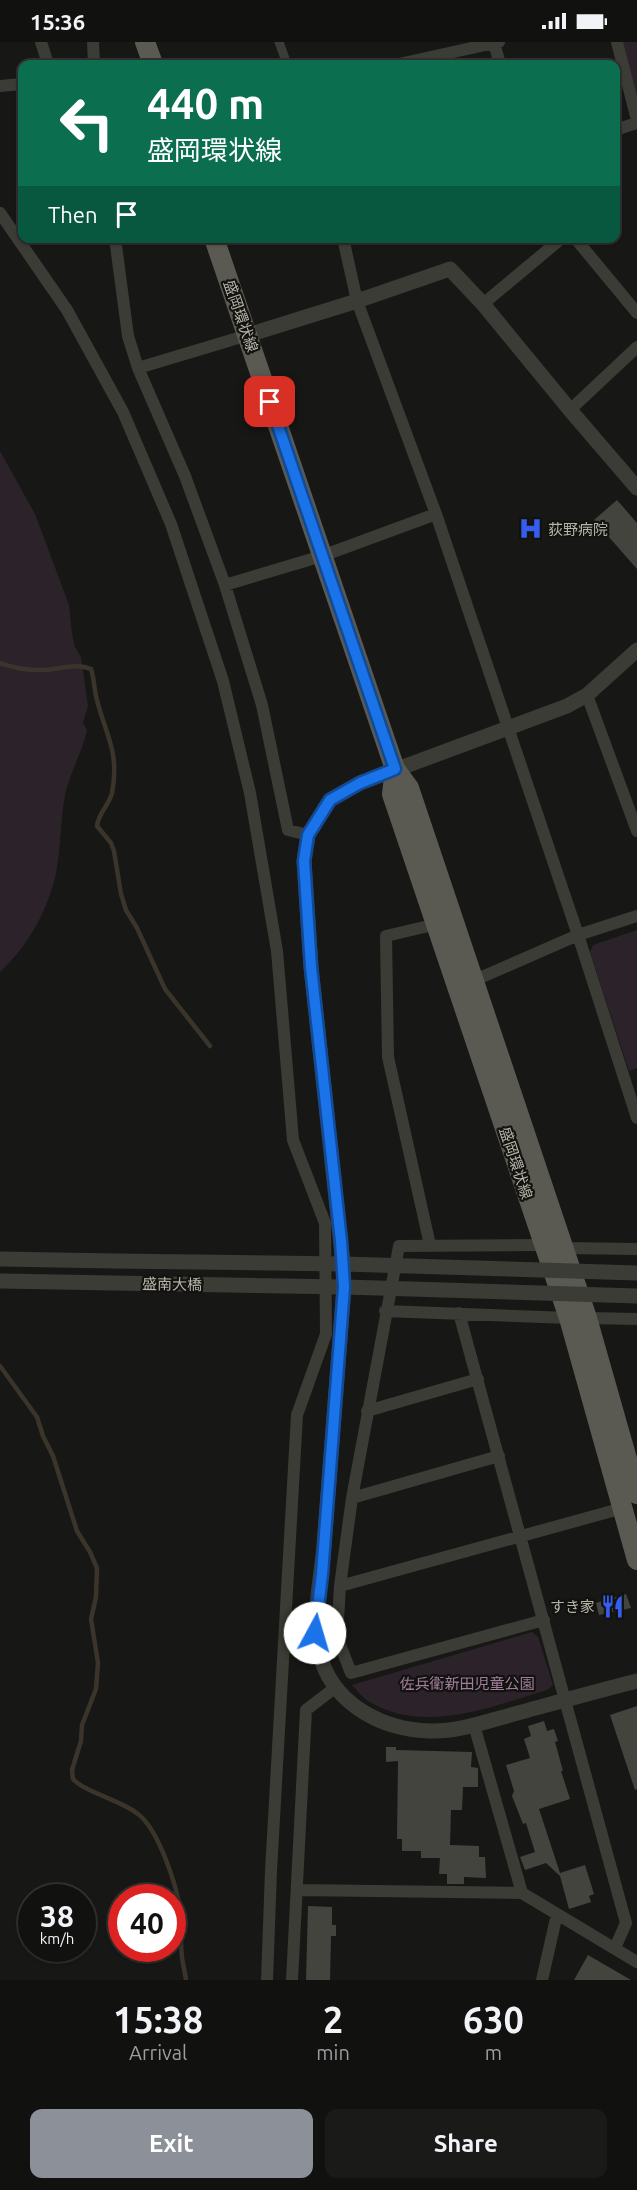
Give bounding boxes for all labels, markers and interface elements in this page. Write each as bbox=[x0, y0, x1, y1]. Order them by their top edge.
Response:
text: 15:36 bbox=[30, 9, 85, 34]
text: 440 m bbox=[147, 80, 264, 127]
icon: left bbox=[48, 84, 126, 162]
text: 盛岡環状線 bbox=[147, 135, 282, 165]
icon: arrive bbox=[110, 198, 143, 231]
text: Then bbox=[48, 202, 98, 227]
street label: 盛岡環状線 bbox=[221, 278, 261, 354]
pin bbox=[244, 376, 295, 427]
icon: arrive bbox=[253, 385, 286, 418]
hospital icon: 荻野病院 bbox=[517, 516, 543, 542]
place label: 荻野病院 bbox=[548, 521, 608, 538]
street label: 盛岡環状線 bbox=[496, 1125, 536, 1201]
street label: 盛南大橋 bbox=[142, 1275, 202, 1293]
restaurant icon: すき家 bbox=[600, 1593, 626, 1619]
place label: すき家 bbox=[550, 1598, 595, 1615]
position arrow bbox=[283, 1601, 347, 1665]
park label: 佐兵衛新田児童公園 bbox=[399, 1675, 535, 1692]
speed limit sign: 40 bbox=[108, 1884, 186, 1962]
text: 38 bbox=[40, 1899, 74, 1933]
text: km/h bbox=[40, 1930, 74, 1947]
text: 15:38 bbox=[113, 1999, 203, 2040]
text: 2 bbox=[323, 1999, 343, 2040]
text: 630 bbox=[463, 1999, 524, 2040]
text: Arrival bbox=[129, 2041, 187, 2064]
text: min bbox=[316, 2041, 350, 2064]
text: m bbox=[485, 2041, 502, 2064]
button: Exit bbox=[30, 2109, 313, 2178]
button: Share bbox=[325, 2109, 607, 2178]

